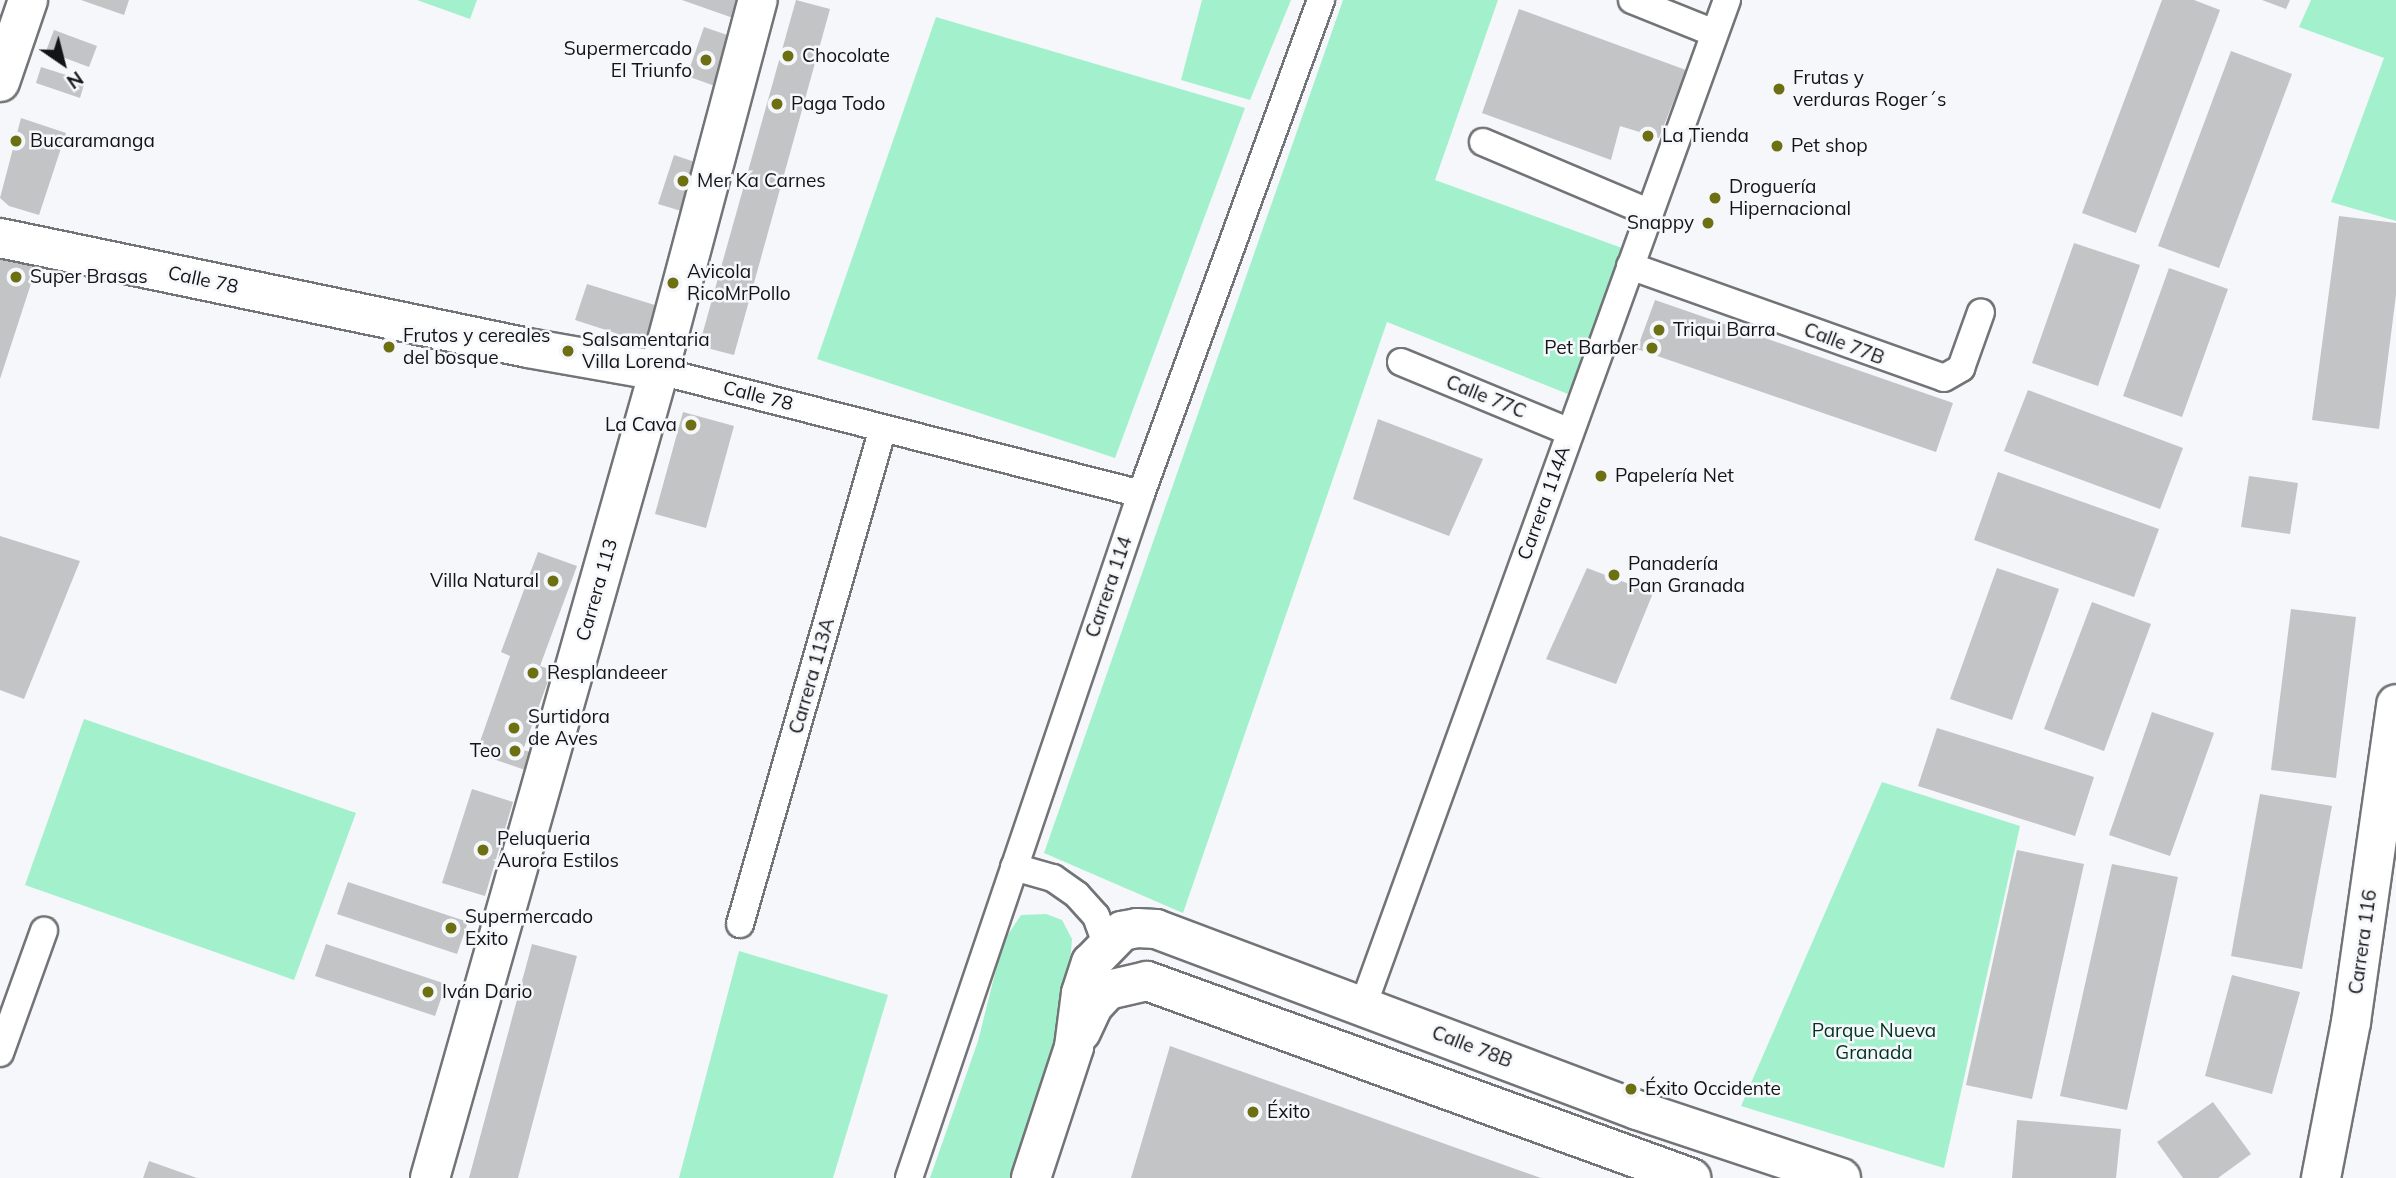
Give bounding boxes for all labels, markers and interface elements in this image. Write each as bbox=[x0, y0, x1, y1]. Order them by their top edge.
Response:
north arrow bbox=[28, 28, 98, 98]
place label: Supermercado El Triunfo bbox=[564, 38, 692, 82]
place label: Chocolate bbox=[802, 45, 890, 67]
marker: Chocolate bbox=[780, 48, 796, 64]
marker: Supermercado El Triunfo bbox=[698, 52, 714, 68]
text: N bbox=[62, 66, 88, 94]
place label: Frutas y verduras Roger´s bbox=[1793, 67, 1946, 111]
marker: Frutas y verduras Roger´s bbox=[1771, 81, 1787, 97]
place label: Paga Todo bbox=[791, 93, 885, 115]
marker: Paga Todo bbox=[769, 96, 785, 112]
place label: La Tienda bbox=[1662, 125, 1749, 147]
marker: La Tienda bbox=[1640, 128, 1656, 144]
place label: Bucaramanga bbox=[30, 130, 155, 152]
marker: Bucaramanga bbox=[8, 133, 24, 149]
place label: Pet shop bbox=[1791, 135, 1868, 157]
marker: Pet shop bbox=[1769, 138, 1785, 154]
place label: Mer Ka Carnes bbox=[697, 170, 826, 192]
marker: Mer Ka Carnes bbox=[675, 173, 691, 189]
place label: Droguería Hipernacional bbox=[1729, 176, 1851, 220]
marker: Droguería Hipernacional bbox=[1707, 190, 1723, 206]
place label: Snappy bbox=[1627, 212, 1694, 234]
marker: Snappy bbox=[1700, 215, 1716, 231]
street label: Calle 78 bbox=[166, 261, 240, 299]
place label: Avicola RicoMrPollo bbox=[687, 261, 791, 305]
place label: Super Brasas bbox=[30, 266, 148, 288]
marker: Super Brasas bbox=[8, 269, 24, 285]
marker: Avicola RicoMrPollo bbox=[665, 275, 681, 291]
street label: Calle 77B bbox=[1801, 318, 1887, 370]
place label: Triqui Barra bbox=[1673, 319, 1776, 341]
marker: Triqui Barra bbox=[1651, 322, 1667, 338]
place label: Frutos y cereales del bosque bbox=[403, 325, 551, 369]
place label: Salsamentaria Villa Lorena bbox=[582, 329, 710, 373]
place label: Pet Barber bbox=[1544, 337, 1638, 359]
marker: Frutos y cereales del bosque bbox=[381, 339, 397, 355]
marker: Pet Barber bbox=[1644, 340, 1660, 356]
marker: Salsamentaria Villa Lorena bbox=[560, 343, 576, 359]
street label: Calle 77C bbox=[1443, 371, 1529, 423]
street label: Calle 78 bbox=[721, 376, 795, 416]
place label: La Cava bbox=[605, 414, 677, 436]
marker: La Cava bbox=[683, 417, 699, 433]
street label: Carrera 114A bbox=[1513, 443, 1575, 563]
place label: Papelería Net bbox=[1615, 465, 1734, 487]
marker: Papelería Net bbox=[1593, 468, 1609, 484]
street label: Carrera 114 bbox=[1081, 533, 1137, 641]
street label: Carrera 113 bbox=[572, 536, 622, 644]
place label: Panadería Pan Granada bbox=[1628, 553, 1745, 597]
marker: Panadería Pan Granada bbox=[1606, 567, 1622, 583]
place label: Villa Natural bbox=[430, 570, 539, 592]
marker: Villa Natural bbox=[545, 573, 561, 589]
street label: Carrera 113A bbox=[785, 615, 839, 737]
place label: Resplandeeer bbox=[547, 662, 667, 684]
marker: Resplandeeer bbox=[525, 665, 541, 681]
place label: Surtidora de Aves bbox=[528, 706, 610, 750]
marker: Surtidora de Aves bbox=[506, 720, 522, 736]
place label: Teo bbox=[470, 740, 501, 762]
marker: Teo bbox=[507, 743, 523, 759]
place label: Peluqueria Aurora Estilos bbox=[497, 828, 619, 872]
marker: Peluqueria Aurora Estilos bbox=[475, 842, 491, 858]
street label: Carrera 116 bbox=[2344, 888, 2382, 996]
place label: Supermercado Exito bbox=[465, 906, 593, 950]
marker: Supermercado Exito bbox=[443, 920, 459, 936]
place label: Iván Dario bbox=[442, 981, 532, 1003]
marker: Iván Dario bbox=[420, 984, 436, 1000]
park label: Parque Nueva Granada bbox=[1812, 1020, 1936, 1064]
street label: Calle 78B bbox=[1429, 1021, 1515, 1073]
place label: Éxito Occidente bbox=[1645, 1078, 1781, 1100]
marker: Éxito Occidente bbox=[1623, 1081, 1639, 1097]
place label: Éxito bbox=[1267, 1101, 1310, 1123]
marker: Éxito bbox=[1245, 1104, 1261, 1120]

